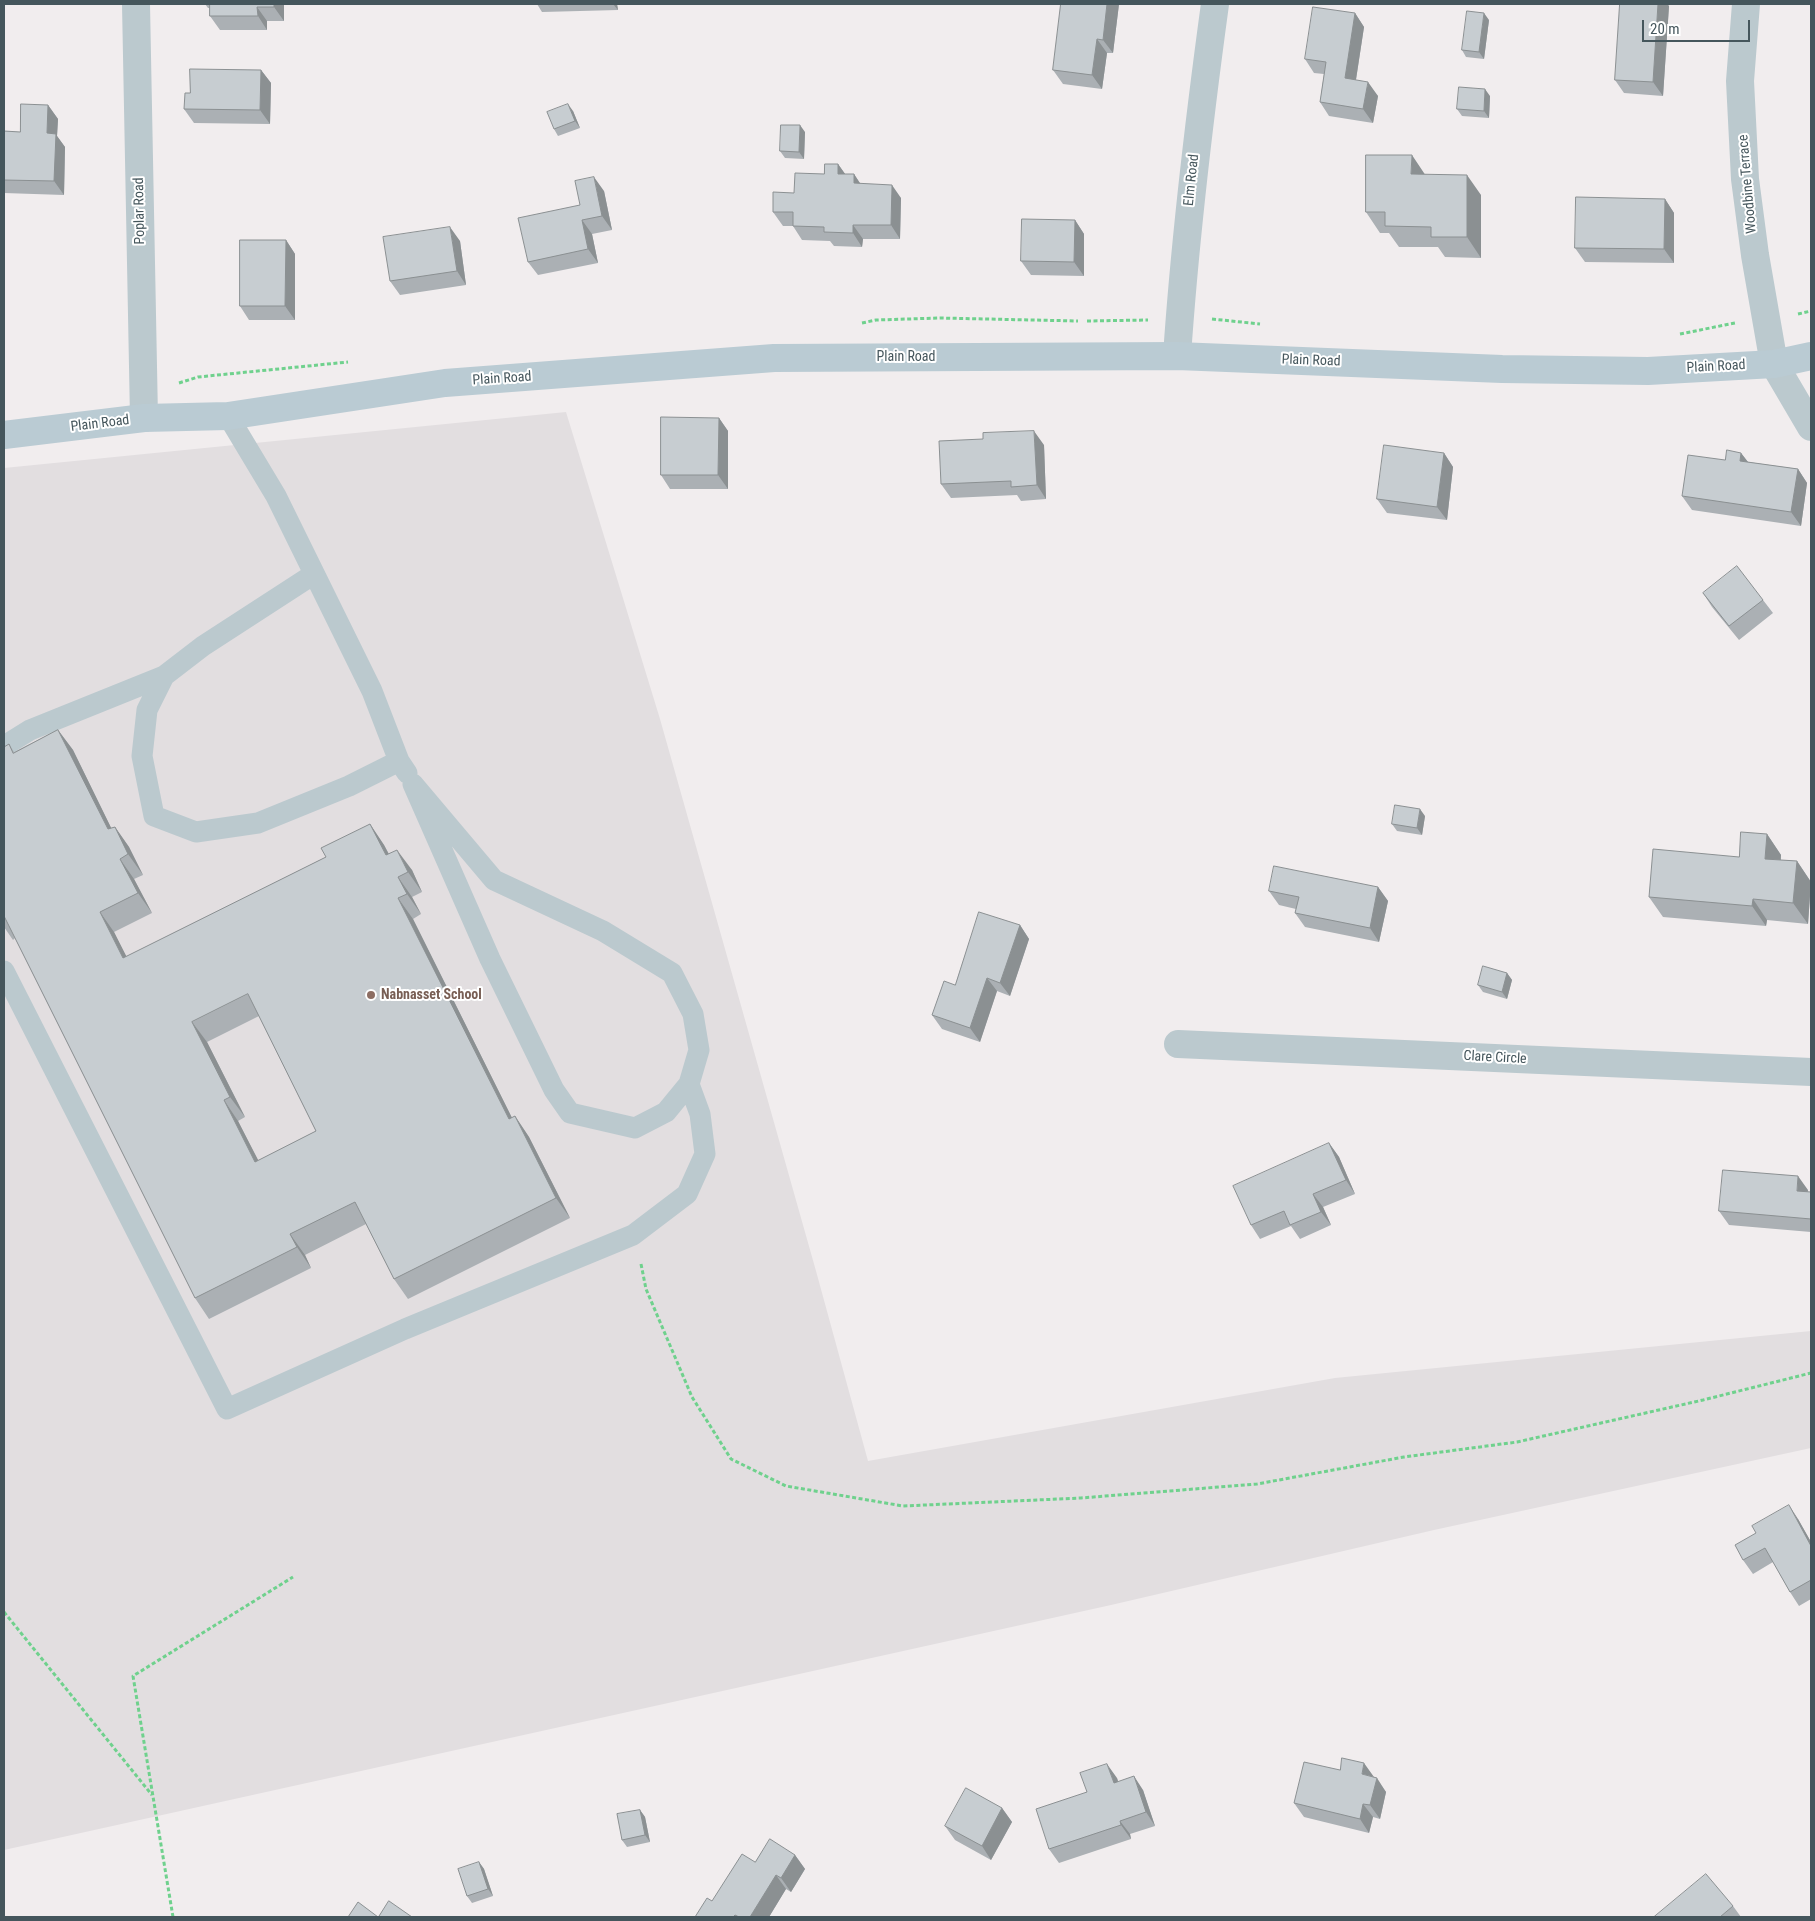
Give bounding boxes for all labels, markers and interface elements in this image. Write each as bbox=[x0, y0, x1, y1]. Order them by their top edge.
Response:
scale bar bbox=[1645, 10, 1752, 42]
text: 20 m bbox=[1650, 20, 1680, 38]
street label: Woodbine Terrace bbox=[1735, 134, 1761, 234]
street label: Elm Road bbox=[1181, 153, 1203, 207]
street label: Poplar Road bbox=[131, 177, 149, 245]
street label: Plain Road bbox=[877, 349, 935, 365]
street label: Plain Road bbox=[1281, 352, 1341, 370]
street label: Plain Road bbox=[1686, 357, 1746, 377]
street label: Plain Road bbox=[472, 369, 532, 389]
street label: Plain Road bbox=[70, 412, 130, 436]
place label: Nabnasset School bbox=[381, 987, 482, 1003]
marker: Nabnasset School bbox=[365, 989, 377, 1001]
street label: Clare Circle bbox=[1463, 1048, 1527, 1068]

